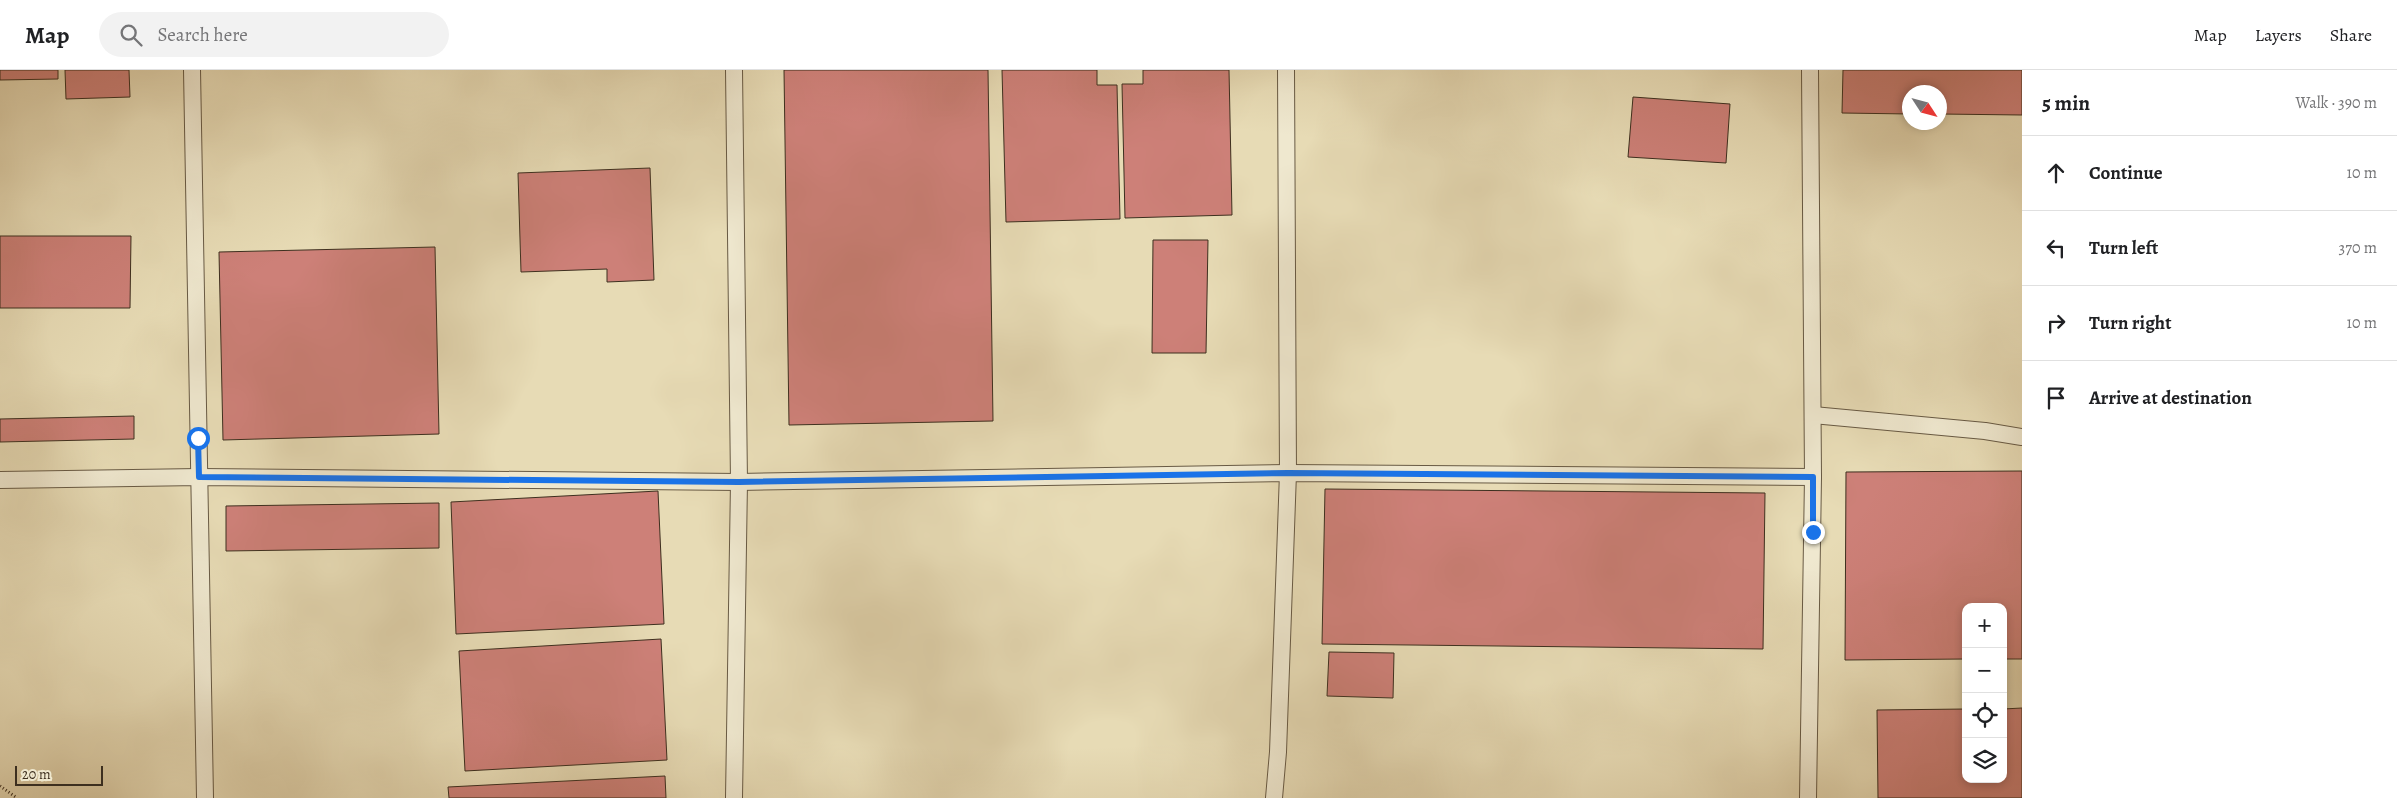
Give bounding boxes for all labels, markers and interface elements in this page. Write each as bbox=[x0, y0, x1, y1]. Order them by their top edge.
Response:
search box bbox=[99, 12, 449, 57]
text: Map bbox=[25, 19, 69, 51]
icon: search bbox=[117, 21, 145, 49]
text: Search here bbox=[157, 22, 248, 48]
text: Map bbox=[2194, 23, 2227, 47]
text: Layers bbox=[2255, 23, 2302, 47]
text: Share bbox=[2330, 23, 2372, 47]
north arrow bbox=[1902, 85, 1947, 130]
text: 5 min bbox=[2042, 89, 2090, 117]
text: Walk · 390 m bbox=[2296, 92, 2377, 114]
icon: ahead bbox=[2042, 159, 2070, 187]
text: Continue bbox=[2089, 160, 2163, 186]
text: 10 m bbox=[2347, 162, 2377, 184]
icon: left bbox=[2042, 234, 2070, 262]
text: Turn left bbox=[2089, 235, 2158, 261]
text: 370 m bbox=[2339, 237, 2377, 259]
icon: right bbox=[2042, 309, 2070, 337]
text: Turn right bbox=[2089, 310, 2171, 336]
text: 10 m bbox=[2347, 312, 2377, 334]
icon: arrive bbox=[2042, 384, 2070, 412]
text: Arrive at destination bbox=[2089, 385, 2252, 411]
route start bbox=[187, 427, 210, 450]
route end bbox=[1802, 521, 1825, 544]
map controls bbox=[1962, 603, 2007, 783]
button: + bbox=[1962, 603, 2007, 648]
button: − bbox=[1962, 648, 2007, 693]
button: locate bbox=[1962, 693, 2007, 738]
button: layers bbox=[1962, 738, 2007, 783]
scale bar bbox=[15, 763, 102, 786]
text: 20 m bbox=[22, 765, 51, 784]

